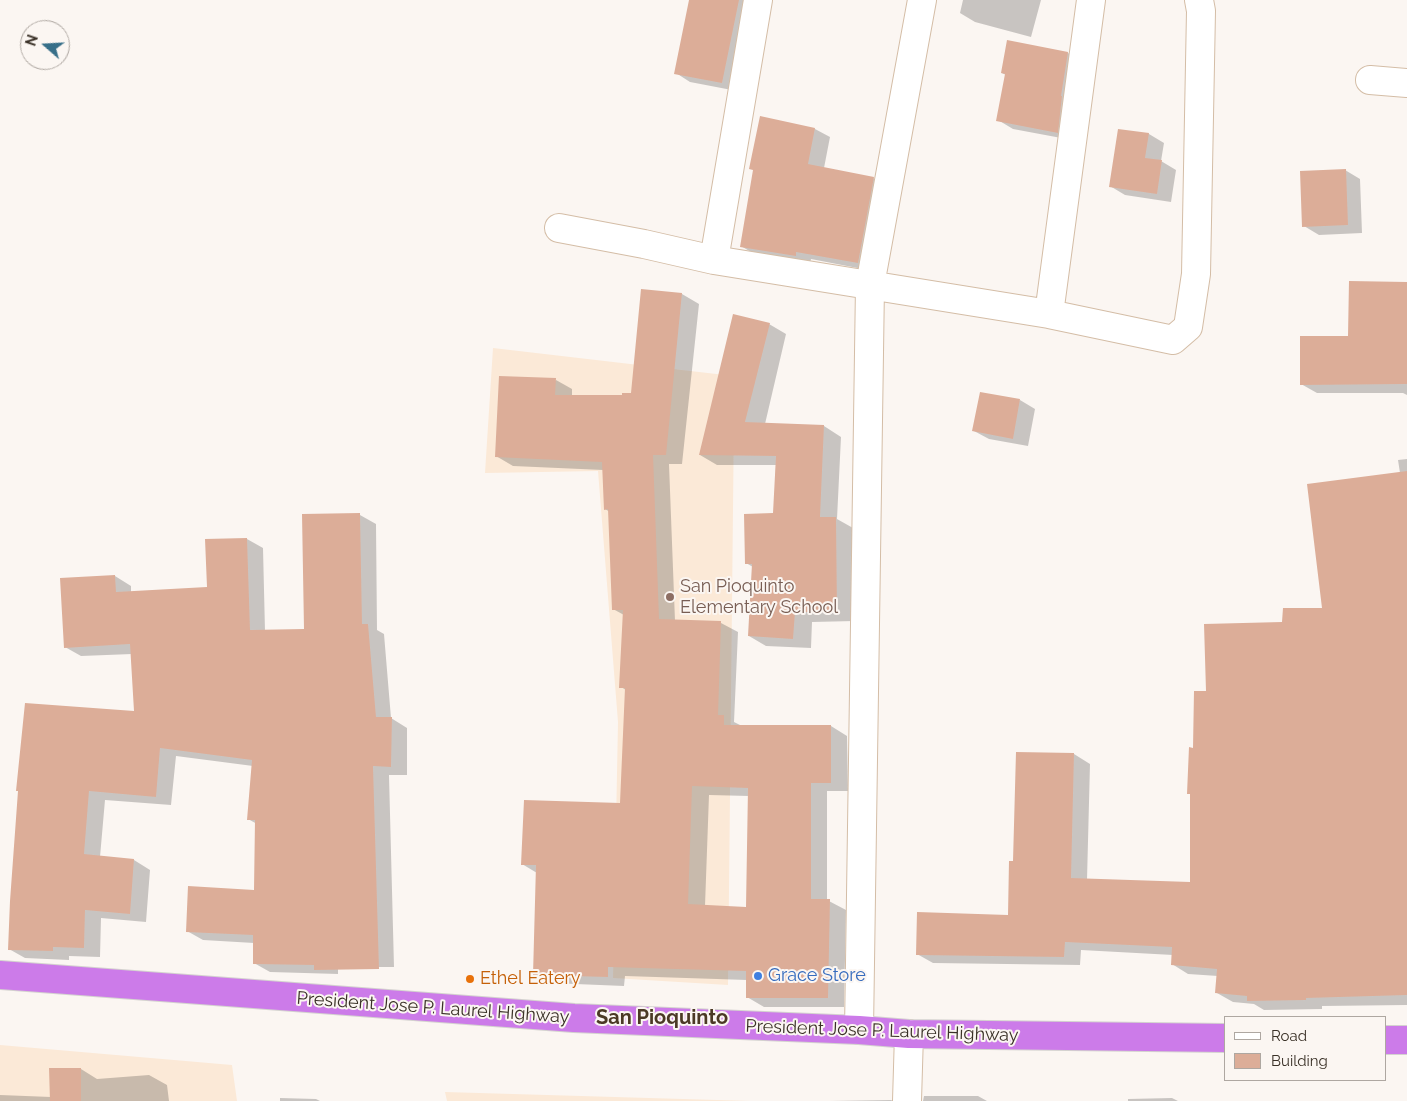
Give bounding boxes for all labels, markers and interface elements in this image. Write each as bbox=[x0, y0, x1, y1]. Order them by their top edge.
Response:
north arrow bbox=[20, 20, 70, 70]
text: N bbox=[22, 33, 41, 48]
place label: San Pioquinto Elementary School bbox=[680, 576, 838, 618]
marker: San Pioquinto Elementary School bbox=[664, 591, 676, 603]
place label: Grace Store bbox=[768, 965, 866, 987]
place label: Ethel Eatery bbox=[480, 968, 581, 990]
marker: Grace Store bbox=[752, 970, 764, 982]
marker: Ethel Eatery bbox=[464, 973, 476, 985]
street label: President Jose P. Laurel Highway bbox=[296, 988, 570, 1028]
district label: San Pioquinto bbox=[596, 1006, 728, 1030]
street label: President Jose P. Laurel Highway bbox=[745, 1015, 1019, 1047]
legend bbox=[1224, 1016, 1387, 1081]
text: Road bbox=[1271, 1027, 1307, 1045]
text: Building bbox=[1271, 1052, 1328, 1070]

